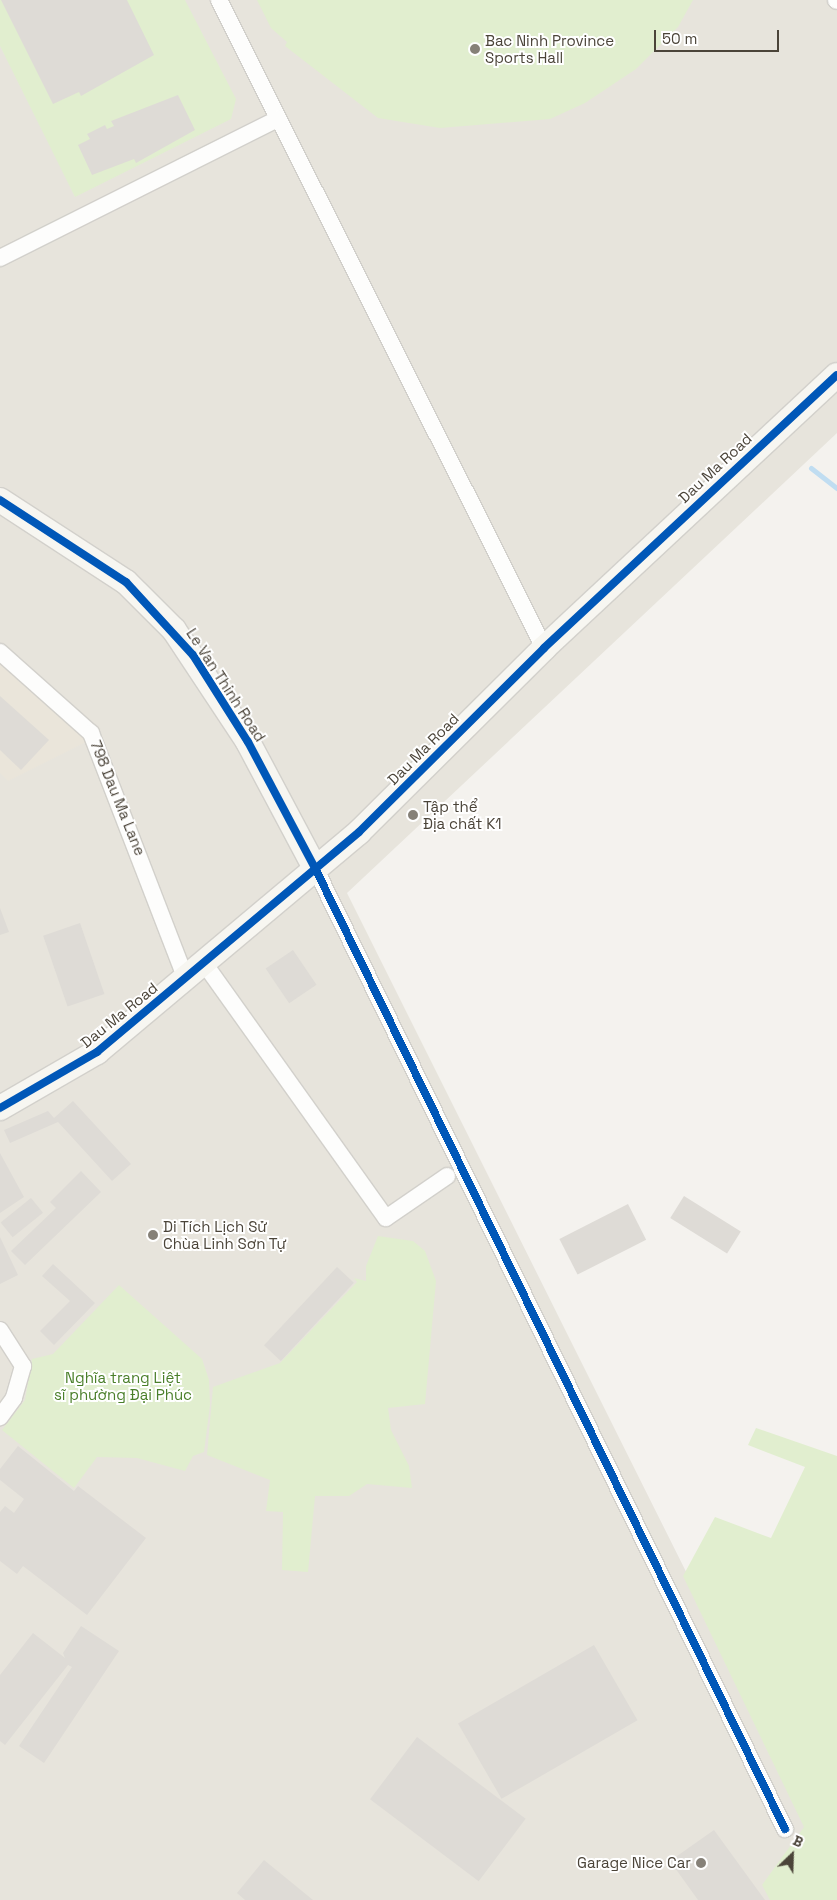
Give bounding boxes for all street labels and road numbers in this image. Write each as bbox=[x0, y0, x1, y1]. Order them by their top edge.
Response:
street label: Dau Ma Road bbox=[675, 429, 755, 507]
street label: Le Van Thinh Road bbox=[182, 625, 270, 745]
street label: Dau Ma Road bbox=[384, 710, 462, 788]
street label: 798 Dau Ma Lane bbox=[87, 738, 149, 858]
street label: Dau Ma Road bbox=[77, 979, 161, 1051]

